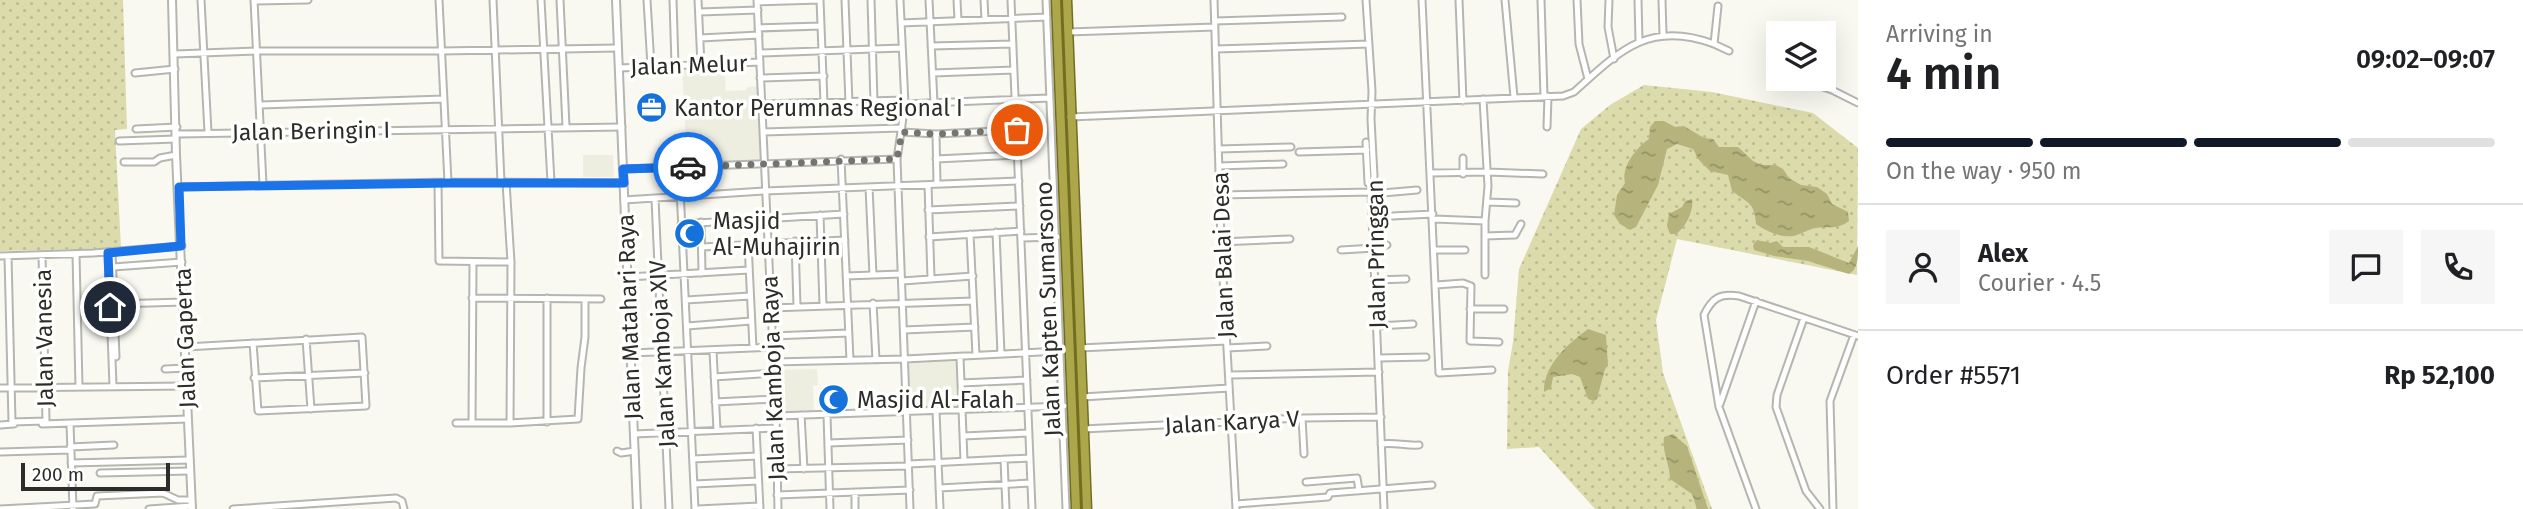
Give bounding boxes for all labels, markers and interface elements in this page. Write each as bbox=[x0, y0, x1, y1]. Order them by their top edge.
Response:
text: Arriving in bbox=[1886, 20, 1993, 48]
map controls bbox=[1766, 21, 1836, 91]
button: layers bbox=[1766, 21, 1836, 91]
text: 09:02–09:07 bbox=[2356, 44, 2495, 75]
text: 4 min bbox=[1886, 46, 2001, 101]
street label: Jalan Melur bbox=[630, 49, 748, 81]
office icon: Kantor Perumnas Regional I bbox=[634, 91, 668, 125]
place label: Kantor Perumnas Regional I bbox=[674, 94, 963, 122]
pin bbox=[987, 100, 1047, 160]
icon: bag bbox=[998, 111, 1036, 149]
street label: Jalan Beringin I bbox=[232, 116, 390, 146]
courier bbox=[653, 132, 723, 202]
icon: car bbox=[669, 148, 707, 186]
text: On the way · 950 m bbox=[1886, 157, 2082, 185]
street label: Jalan Balai Desa bbox=[1206, 171, 1240, 339]
street label: Jalan Pringgan bbox=[1361, 179, 1391, 329]
street label: Jalan Kapten Sumarsono bbox=[1030, 181, 1066, 437]
place label: Masjid Al-Muhajirin bbox=[713, 207, 841, 261]
street label: Jalan Matahari Raya bbox=[611, 214, 647, 420]
mosque icon: Masjid Al-Muhajirin bbox=[673, 217, 707, 251]
button: person bbox=[1886, 230, 1960, 304]
button: chat bbox=[2329, 230, 2403, 304]
button: phone bbox=[2421, 230, 2495, 304]
text: Alex bbox=[1978, 238, 2028, 269]
street label: Jalan Kamboja XIV bbox=[643, 259, 681, 448]
street label: Jalan Gaperta bbox=[169, 267, 201, 409]
street label: Jalan Vanesia bbox=[29, 269, 59, 407]
text: Courier · 4.5 bbox=[1978, 269, 2101, 297]
street label: Jalan Kamboja Raya bbox=[755, 275, 791, 481]
pin bbox=[80, 277, 140, 337]
icon: home bbox=[91, 288, 129, 326]
text: Order #5571 bbox=[1886, 360, 2021, 391]
text: Rp 52,100 bbox=[2384, 360, 2495, 391]
mosque icon: Masjid Al-Falah bbox=[817, 383, 851, 417]
place label: Masjid Al-Falah bbox=[857, 386, 1014, 414]
street label: Jalan Karya V bbox=[1164, 404, 1300, 440]
scale bar bbox=[21, 460, 170, 492]
text: 200 m bbox=[32, 463, 84, 486]

